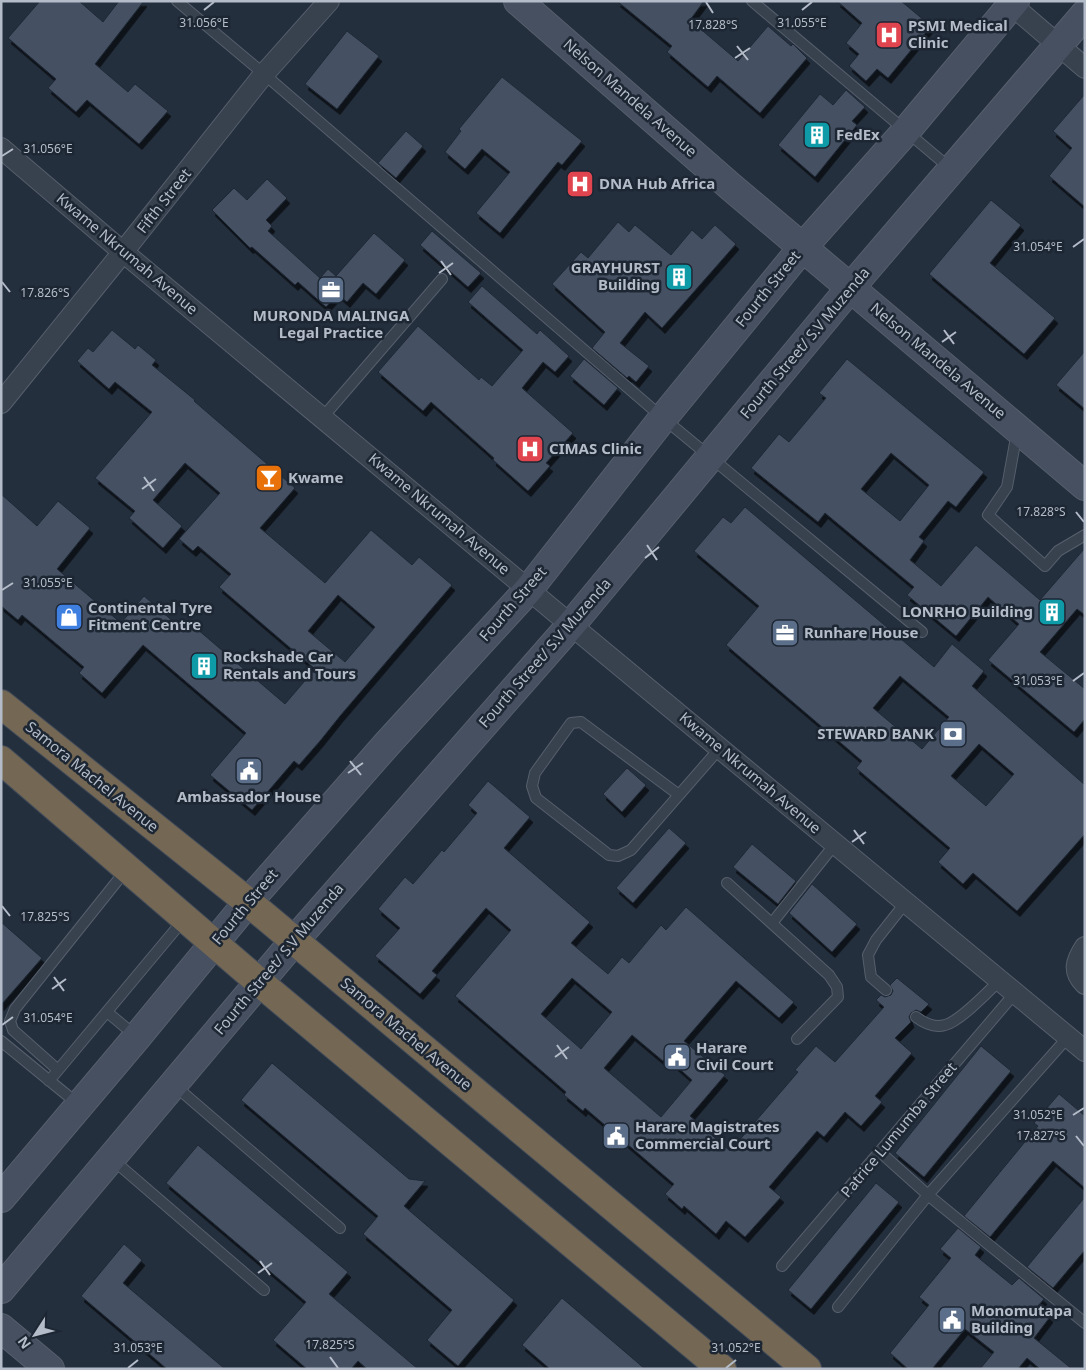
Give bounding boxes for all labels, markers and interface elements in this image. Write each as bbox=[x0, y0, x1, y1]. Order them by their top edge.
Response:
text: 31.056°E bbox=[179, 14, 229, 31]
text: 31.055°E bbox=[777, 14, 827, 31]
place label: PSMI Medical Clinic bbox=[908, 15, 1008, 52]
text: 17.828°S bbox=[688, 16, 738, 33]
hospital icon: PSMI Medical Clinic bbox=[874, 20, 904, 50]
street label: Nelson Mandela Avenue bbox=[560, 34, 702, 161]
building icon: FedEx bbox=[802, 120, 832, 150]
place label: FedEx bbox=[836, 124, 880, 144]
text: 31.056°E bbox=[23, 140, 73, 157]
street label: Fifth Street bbox=[132, 163, 195, 237]
hospital icon: DNA Hub Africa bbox=[565, 169, 595, 199]
place label: DNA Hub Africa bbox=[599, 173, 715, 193]
street label: Kwame Nkrumah Avenue bbox=[53, 188, 203, 318]
text: 31.054°E bbox=[1013, 238, 1063, 255]
street label: Fourth Street bbox=[730, 246, 805, 331]
place label: GRAYHURST Building bbox=[571, 257, 660, 294]
building icon: GRAYHURST Building bbox=[664, 262, 694, 292]
street label: Fourth Street/ S.V Muzenda bbox=[735, 262, 874, 422]
office icon: MURONDA MALINGA Legal Practice bbox=[316, 275, 346, 305]
text: 17.826°S bbox=[20, 284, 70, 301]
street label: Nelson Mandela Avenue bbox=[867, 298, 1011, 423]
place label: MURONDA MALINGA Legal Practice bbox=[253, 305, 410, 342]
hospital icon: CIMAS Clinic bbox=[515, 434, 545, 464]
place label: CIMAS Clinic bbox=[549, 438, 642, 458]
street label: Kwame Nkrumah Avenue bbox=[365, 448, 515, 578]
bar icon: Kwame bbox=[254, 463, 284, 493]
place label: Kwame bbox=[288, 467, 343, 487]
text: 17.828°S bbox=[1016, 503, 1066, 520]
street label: Fourth Street bbox=[474, 561, 551, 645]
street label: Fourth Street/ S.V Muzenda bbox=[474, 573, 615, 731]
text: 31.055°E bbox=[23, 574, 73, 591]
place label: Continental Tyre Fitment Centre bbox=[88, 597, 212, 634]
building icon: LONRHO Building bbox=[1037, 597, 1067, 627]
place label: LONRHO Building bbox=[902, 601, 1033, 621]
shop icon: Continental Tyre Fitment Centre bbox=[54, 602, 84, 632]
office icon: Runhare House bbox=[770, 618, 800, 648]
place label: Runhare House bbox=[804, 622, 918, 642]
place label: Rockshade Car Rentals and Tours bbox=[223, 646, 356, 683]
building icon: Rockshade Car Rentals and Tours bbox=[189, 651, 219, 681]
text: 31.053°E bbox=[1013, 672, 1063, 689]
street label: Kwame Nkrumah Avenue bbox=[676, 707, 826, 837]
street label: Samora Machel Avenue bbox=[22, 716, 163, 836]
bank icon: STEWARD BANK bbox=[938, 719, 968, 749]
place label: STEWARD BANK bbox=[817, 723, 934, 743]
public building icon: Ambassador House bbox=[234, 756, 264, 786]
place label: Ambassador House bbox=[177, 786, 321, 806]
street label: Fourth Street bbox=[207, 864, 282, 948]
street label: Fourth Street/ S.V Muzenda bbox=[209, 878, 348, 1038]
text: 17.825°S bbox=[20, 908, 70, 925]
street label: Samora Machel Avenue bbox=[337, 972, 476, 1094]
text: 31.054°E bbox=[23, 1009, 73, 1026]
place label: Harare Civil Court bbox=[696, 1037, 774, 1074]
public building icon: Harare Civil Court bbox=[662, 1042, 692, 1072]
street label: Patrice Lumumba Street bbox=[836, 1057, 961, 1201]
text: 31.052°E bbox=[1013, 1106, 1063, 1123]
place label: Harare Magistrates Commercial Court bbox=[635, 1116, 780, 1153]
public building icon: Harare Magistrates Commercial Court bbox=[601, 1121, 631, 1151]
text: 17.827°S bbox=[1016, 1127, 1066, 1144]
place label: Monomutapa Building bbox=[971, 1300, 1072, 1337]
public building icon: Monomutapa Building bbox=[937, 1305, 967, 1335]
north arrow bbox=[10, 1310, 60, 1360]
text: N bbox=[13, 1333, 35, 1353]
text: 17.825°S bbox=[305, 1336, 355, 1353]
text: 31.053°E bbox=[113, 1339, 163, 1356]
text: 31.052°E bbox=[711, 1339, 761, 1356]

